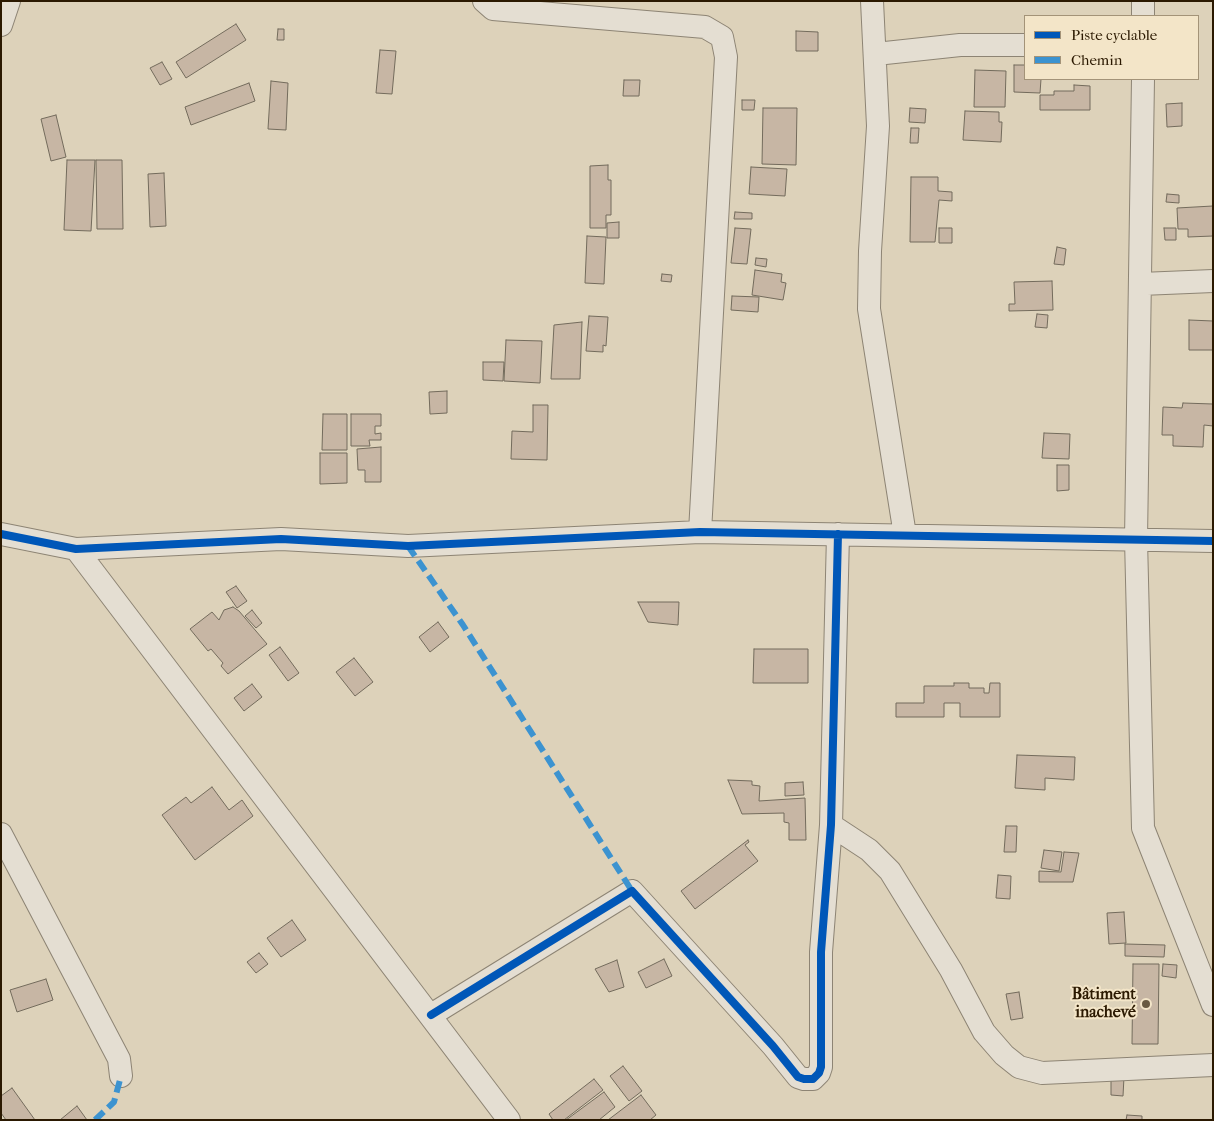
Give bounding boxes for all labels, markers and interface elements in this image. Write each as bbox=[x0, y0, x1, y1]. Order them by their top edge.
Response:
legend bbox=[1024, 15, 1199, 80]
text: Piste cyclable bbox=[1071, 26, 1157, 44]
text: Chemin bbox=[1071, 51, 1122, 69]
place label: Bâtiment inachevé bbox=[1072, 985, 1136, 1023]
marker: Bâtiment inachevé bbox=[1140, 998, 1152, 1010]

